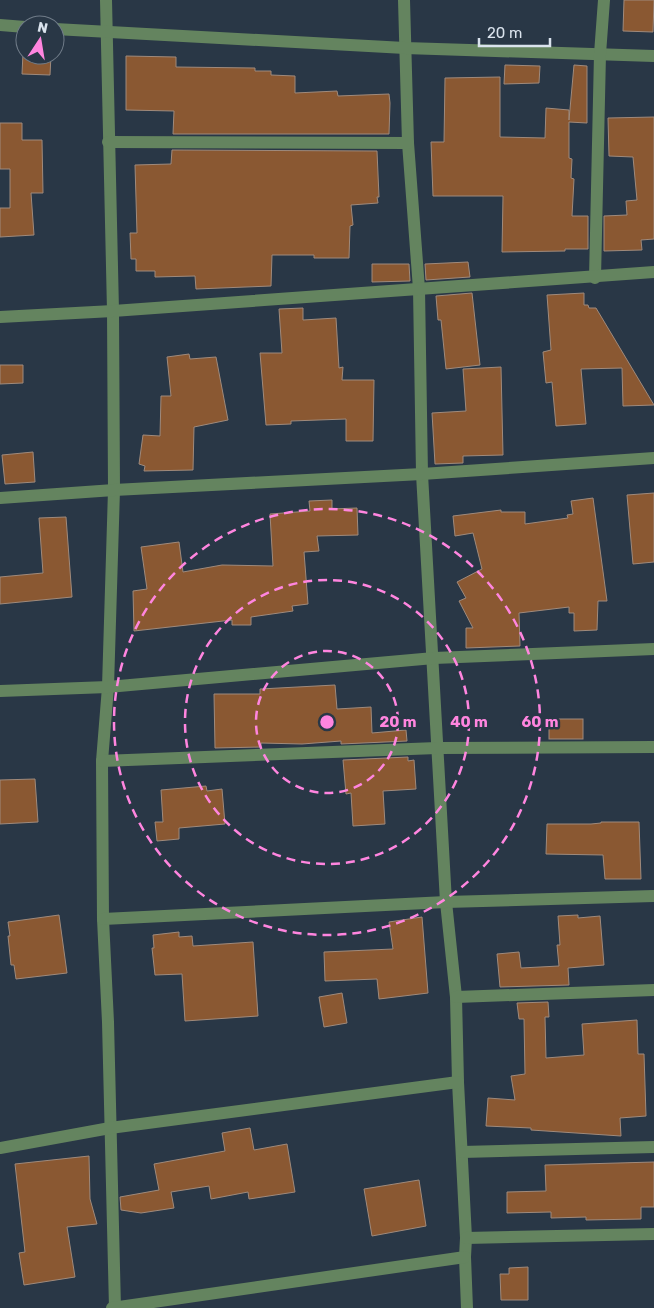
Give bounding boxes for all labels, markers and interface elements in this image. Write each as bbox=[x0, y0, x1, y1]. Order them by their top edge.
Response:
north arrow bbox=[15, 15, 65, 65]
scale bar bbox=[479, 15, 550, 47]
text: N bbox=[36, 18, 49, 37]
text: 20 m bbox=[487, 24, 522, 42]
centre of rings bbox=[318, 713, 336, 731]
text: 20 m bbox=[380, 713, 416, 731]
text: 40 m bbox=[450, 713, 488, 731]
text: 60 m bbox=[522, 713, 558, 731]

